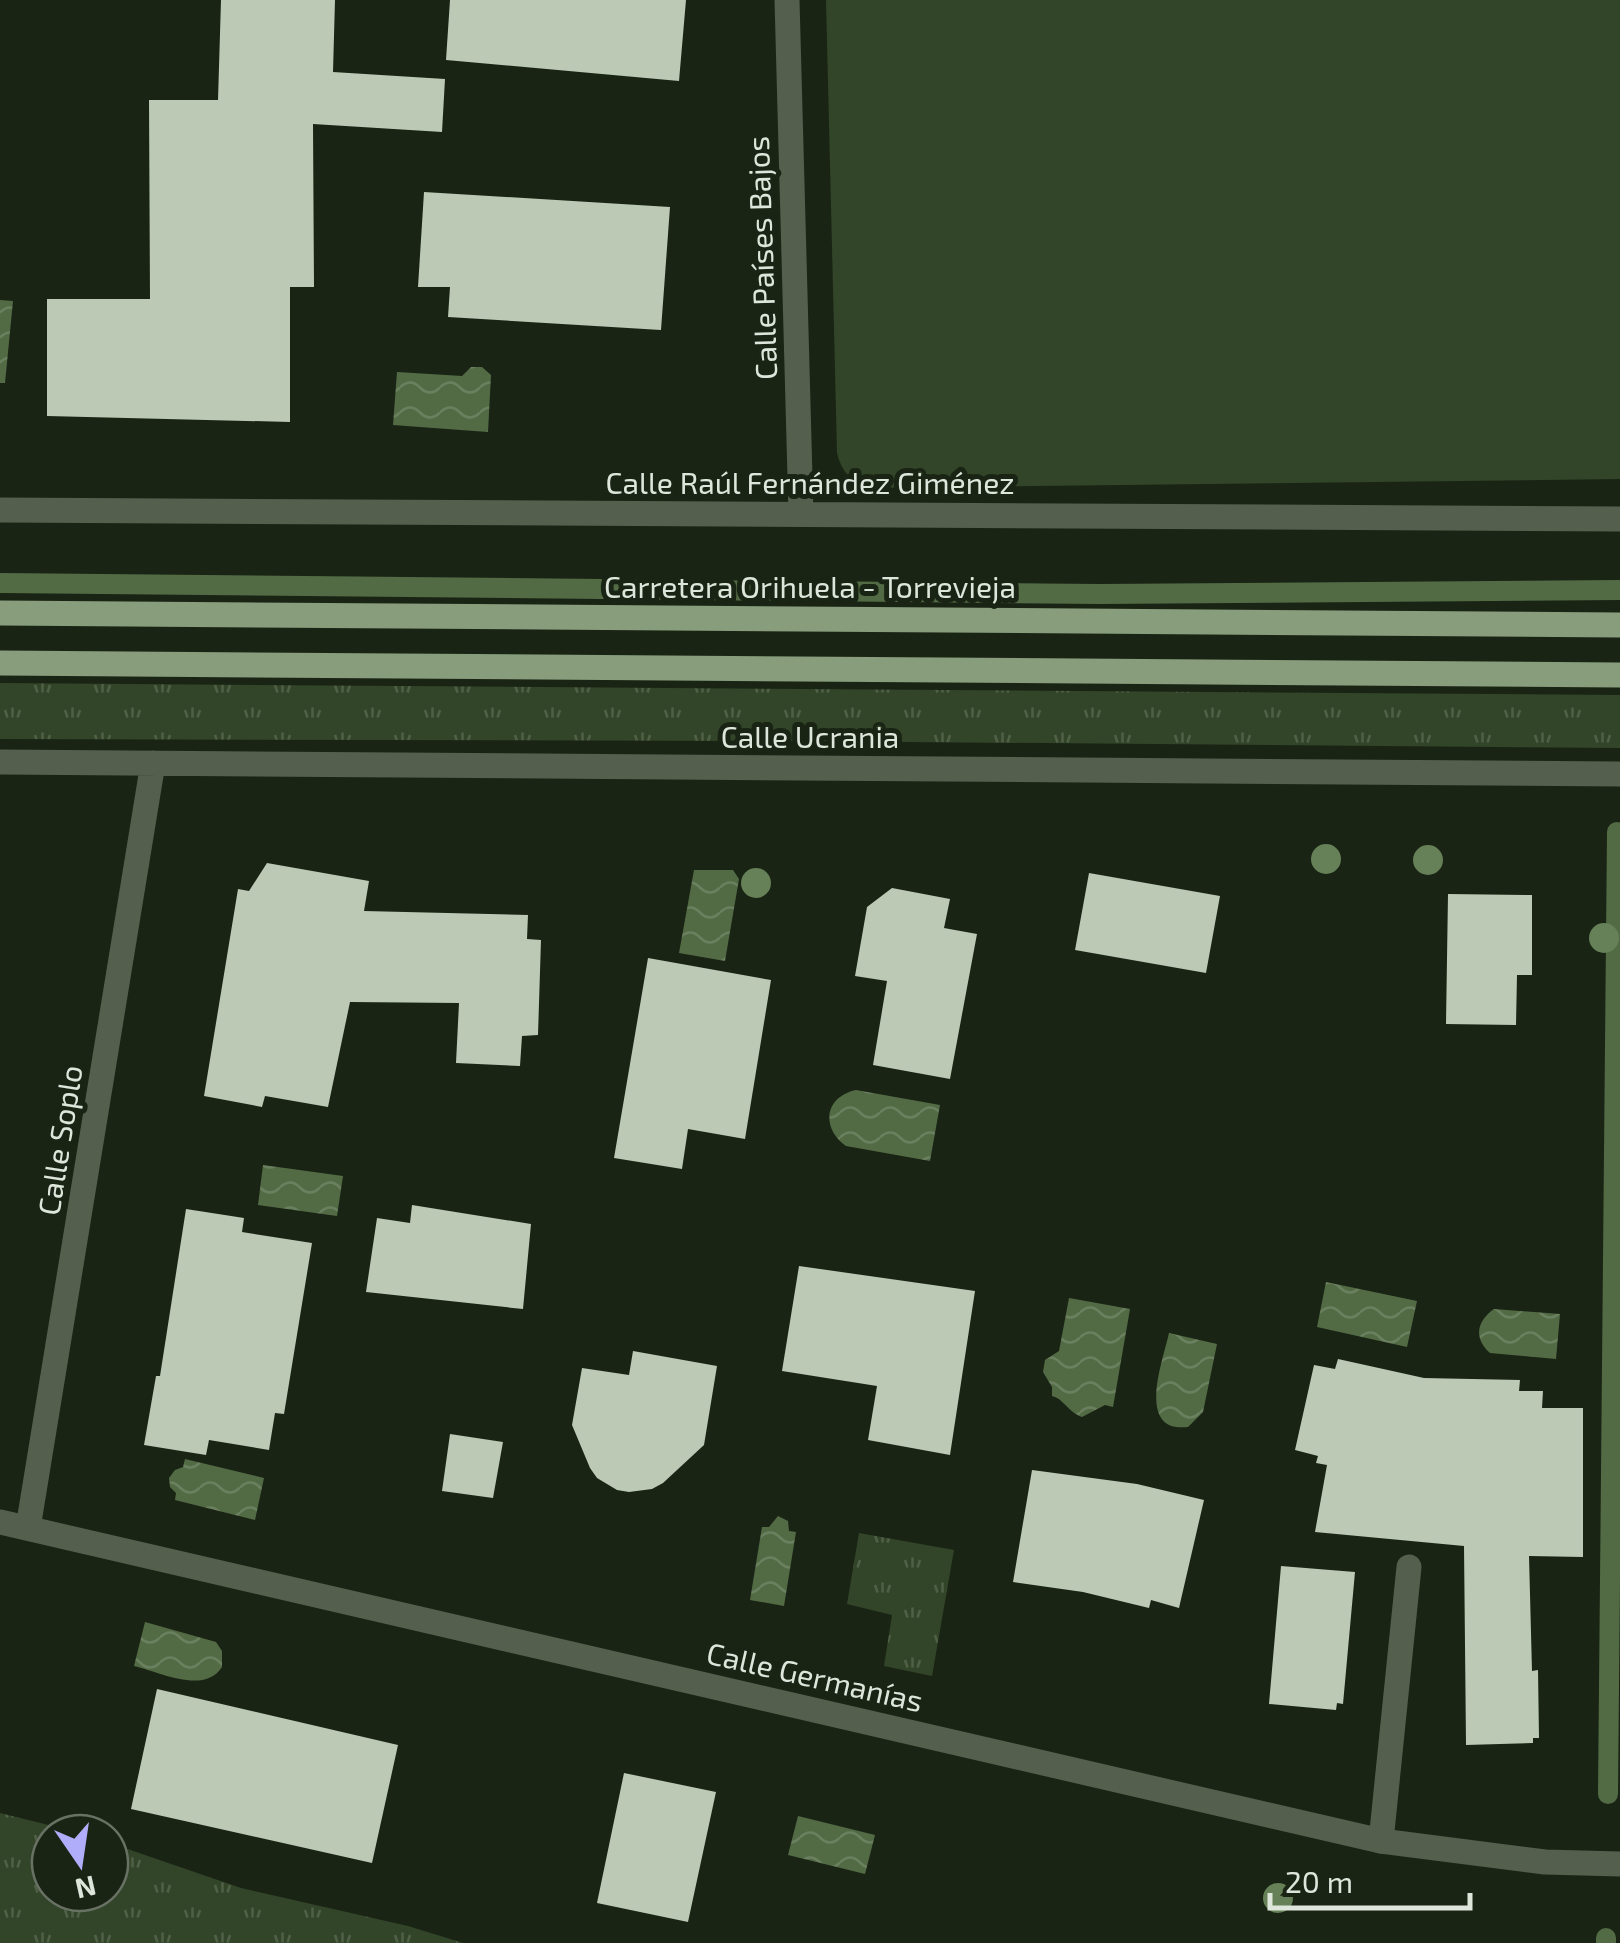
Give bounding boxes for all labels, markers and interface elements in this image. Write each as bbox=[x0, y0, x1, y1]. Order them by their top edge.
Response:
street label: Calle Países Bajos bbox=[739, 136, 783, 380]
street label: Calle Raúl Fernández Giménez bbox=[605, 464, 1015, 500]
street label: Carretera Orihuela - Torrevieja bbox=[604, 568, 1016, 604]
street label: Calle Ucrania bbox=[721, 718, 899, 754]
street label: Calle Soplo bbox=[29, 1062, 89, 1218]
street label: Calle Germanías bbox=[704, 1634, 926, 1718]
north arrow bbox=[30, 1813, 130, 1913]
scale bar bbox=[1270, 1848, 1470, 1910]
text: 20 m bbox=[1285, 1863, 1353, 1899]
text: N bbox=[72, 1869, 100, 1907]

